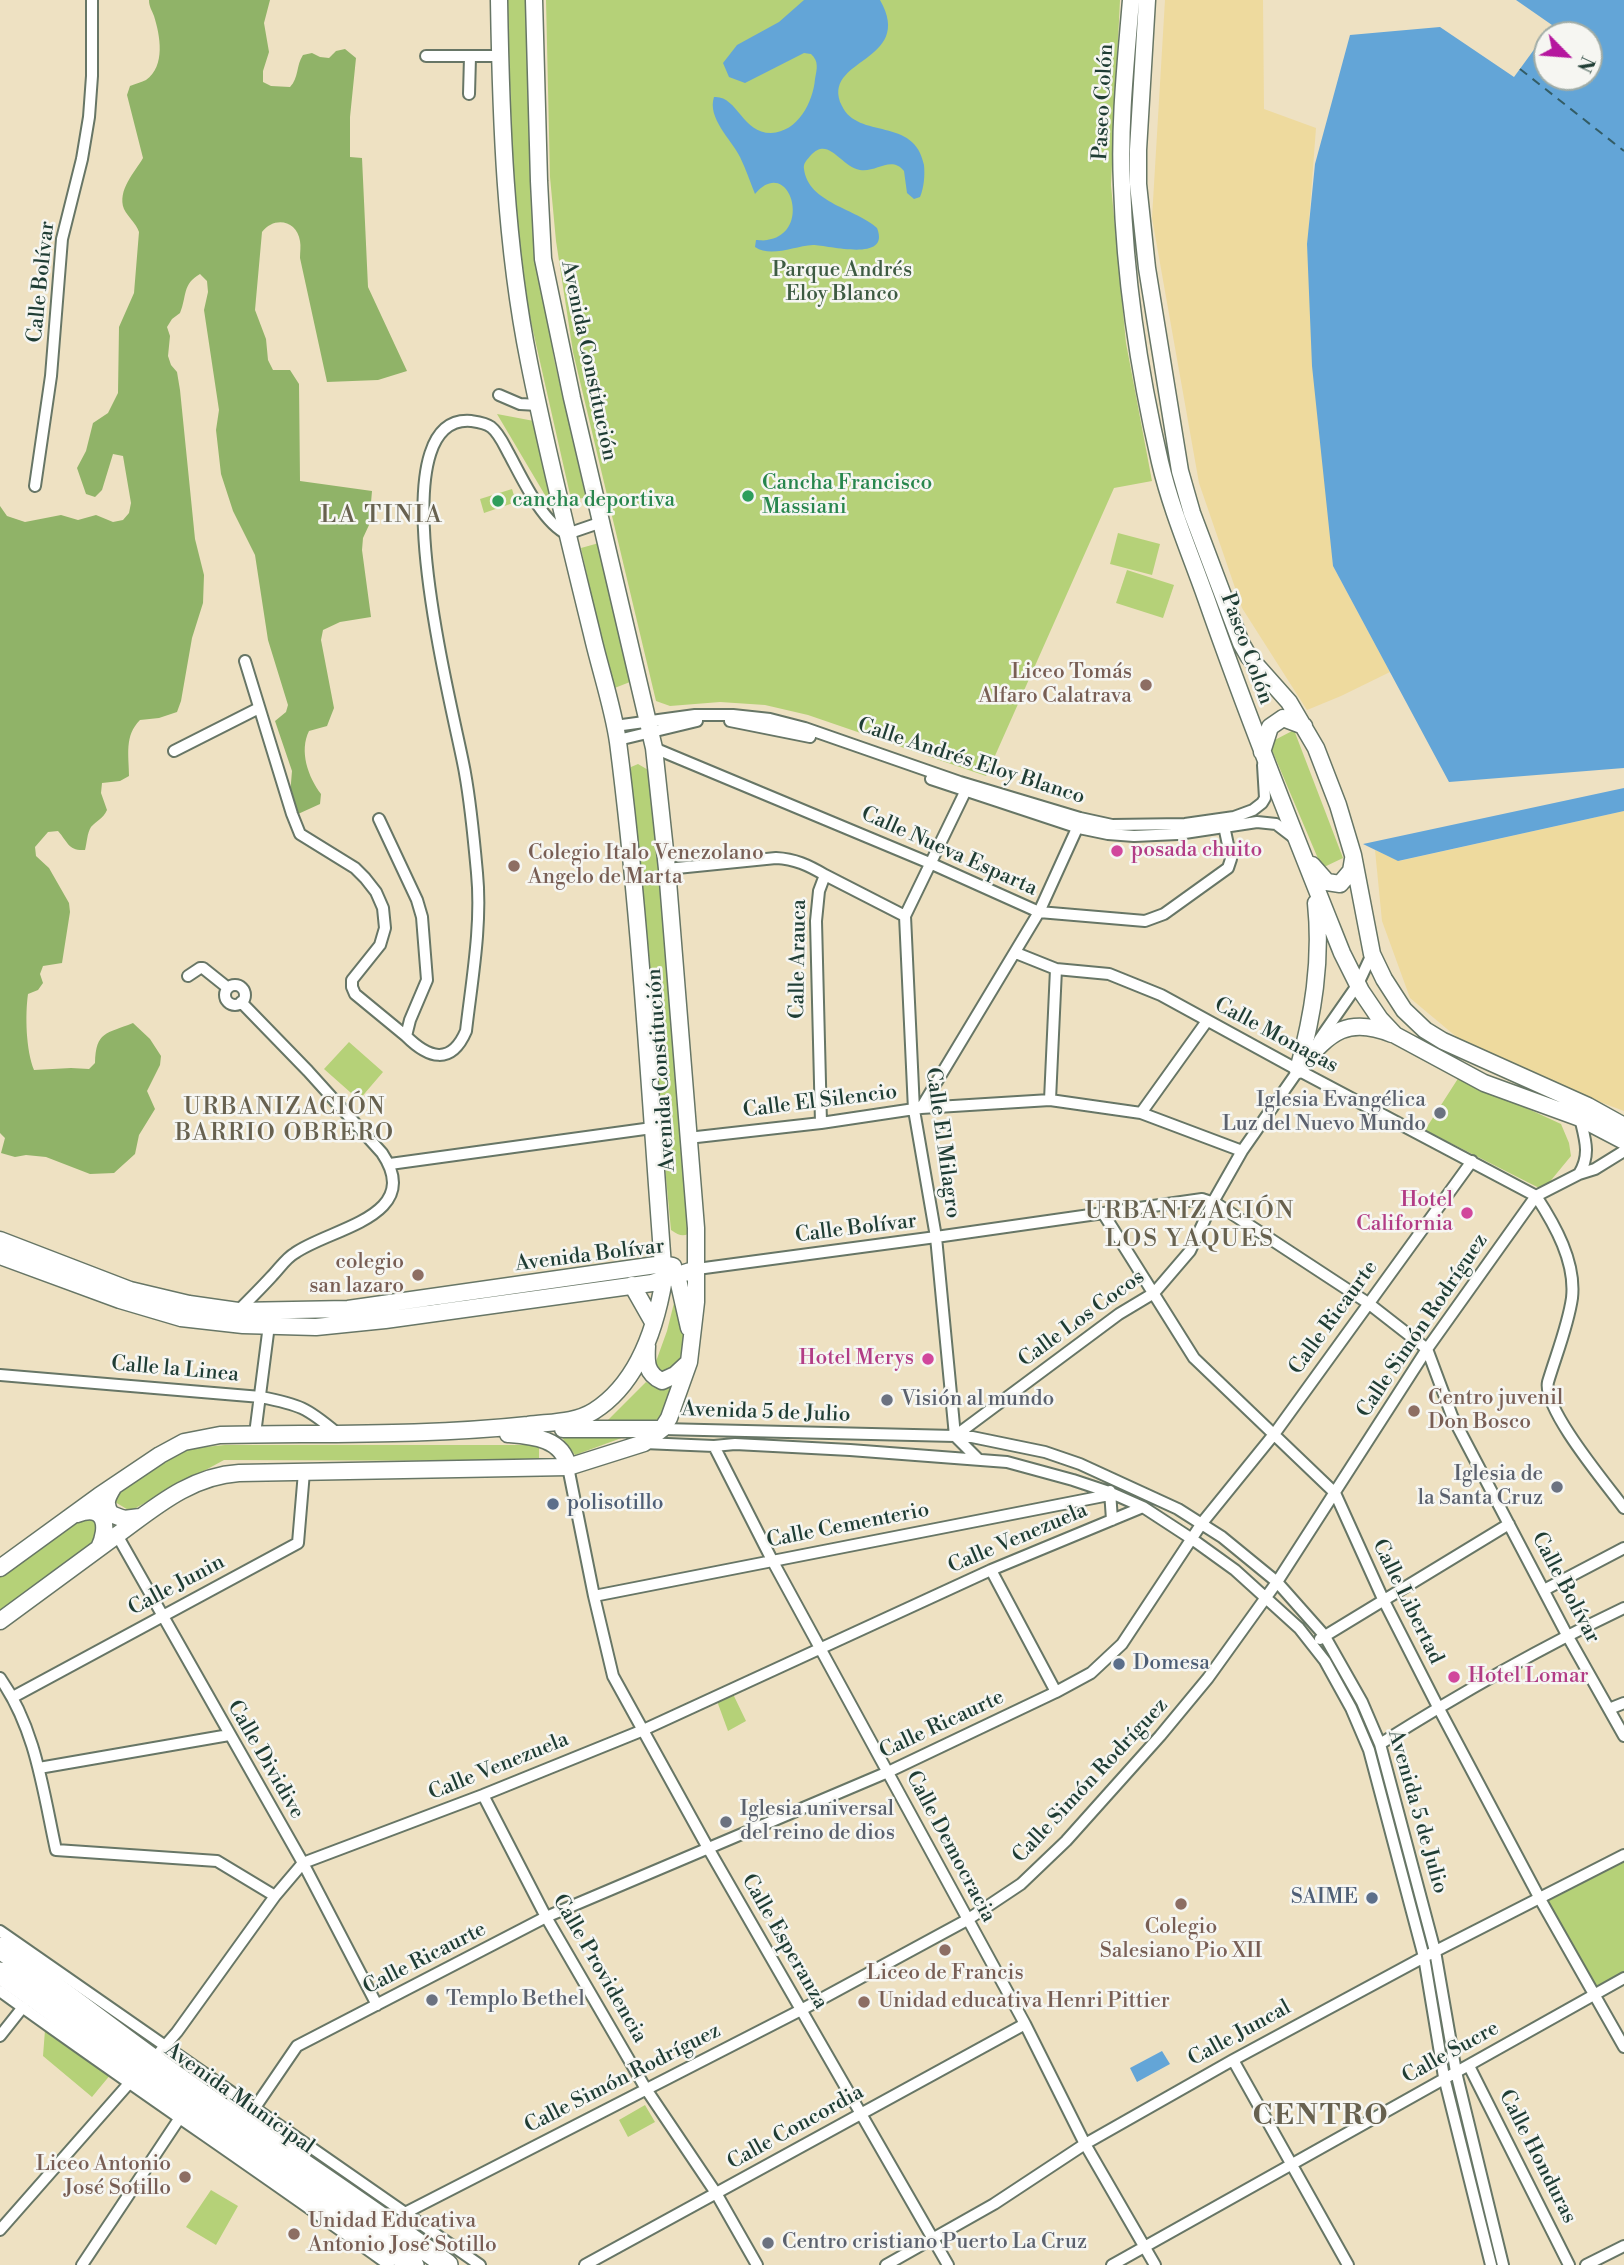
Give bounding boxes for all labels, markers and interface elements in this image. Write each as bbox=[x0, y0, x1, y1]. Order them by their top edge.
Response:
north arrow bbox=[1533, 21, 1603, 91]
street label: Paseo Colón bbox=[1088, 43, 1120, 161]
text: N bbox=[1571, 52, 1599, 76]
street label: Calle Bolívar bbox=[23, 220, 61, 344]
park label: Parque Andrés Eloy Blanco bbox=[772, 258, 912, 308]
street label: Avenida Constitución bbox=[554, 259, 622, 463]
place label: Cancha Francisco Massiani bbox=[762, 471, 932, 521]
place label: cancha deportiva bbox=[512, 488, 675, 514]
marker: Cancha Francisco Massiani bbox=[740, 488, 756, 504]
marker: cancha deportiva bbox=[490, 493, 506, 509]
district label: LA TINIA bbox=[321, 502, 443, 530]
street label: Paseo Colón bbox=[1214, 590, 1278, 708]
place label: Liceo Tomás Alfaro Calatrava bbox=[978, 660, 1132, 710]
marker: Liceo Tomás Alfaro Calatrava bbox=[1138, 677, 1154, 693]
street label: Calle Andrés Eloy Blanco bbox=[854, 713, 1088, 811]
street label: Calle Nueva Esparta bbox=[857, 802, 1041, 902]
place label: posada chuito bbox=[1131, 838, 1262, 864]
place label: Colegio Italo Venezolano Angelo de Marta bbox=[528, 841, 764, 891]
marker: posada chuito bbox=[1109, 843, 1125, 859]
marker: Colegio Italo Venezolano Angelo de Marta bbox=[506, 858, 522, 874]
street label: Calle Arauca bbox=[785, 899, 813, 1019]
street label: Avenida Constitución bbox=[642, 967, 682, 1173]
street label: Calle Monagas bbox=[1210, 993, 1342, 1079]
street label: Calle El Milagro bbox=[919, 1066, 965, 1220]
street label: Calle El Silencio bbox=[741, 1080, 899, 1124]
place label: Iglesia Evangélica Luz del Nuevo Mundo bbox=[1222, 1088, 1426, 1138]
district label: URBANIZACIÓN BARRIO OBRERO bbox=[177, 1094, 393, 1148]
marker: Iglesia Evangélica Luz del Nuevo Mundo bbox=[1432, 1105, 1448, 1121]
place label: Hotel California bbox=[1356, 1188, 1453, 1238]
district label: URBANIZACIÓN LOS YAQUES bbox=[1086, 1198, 1294, 1254]
marker: Hotel California bbox=[1459, 1205, 1475, 1221]
street label: Calle Bolívar bbox=[794, 1209, 918, 1249]
street label: Calle Simón Rodríguez bbox=[1352, 1229, 1494, 1423]
street label: Avenida Bolívar bbox=[514, 1234, 666, 1278]
place label: colegio san lazaro bbox=[309, 1250, 404, 1300]
street label: Calle Ricaurte bbox=[1284, 1256, 1384, 1380]
street label: Calle Los Cocos bbox=[1014, 1265, 1150, 1373]
marker: colegio san lazaro bbox=[410, 1267, 426, 1283]
place label: Hotel Merys bbox=[799, 1346, 914, 1372]
marker: Hotel Merys bbox=[920, 1351, 936, 1367]
street label: Calle la Linea bbox=[110, 1352, 240, 1388]
place label: Centro juvenil Don Bosco bbox=[1428, 1386, 1563, 1436]
place label: Visión al mundo bbox=[901, 1387, 1054, 1413]
marker: Visión al mundo bbox=[879, 1392, 895, 1408]
street label: Avenida 5 de Julio bbox=[681, 1397, 851, 1429]
marker: Centro juvenil Don Bosco bbox=[1406, 1403, 1422, 1419]
place label: Iglesia de la Santa Cruz bbox=[1418, 1462, 1543, 1512]
marker: Iglesia de la Santa Cruz bbox=[1549, 1479, 1565, 1495]
place label: polisotillo bbox=[567, 1491, 664, 1517]
marker: polisotillo bbox=[545, 1496, 561, 1512]
street label: Calle Cementerio bbox=[765, 1498, 931, 1554]
street label: Calle Venezuela bbox=[945, 1498, 1091, 1580]
street label: Calle Bolívar bbox=[1525, 1528, 1605, 1648]
street label: Calle Libertad bbox=[1366, 1535, 1448, 1669]
street label: Calle Junin bbox=[125, 1550, 229, 1622]
place label: Domesa bbox=[1133, 1651, 1210, 1677]
marker: Domesa bbox=[1111, 1656, 1127, 1672]
place label: Hotel Lomar bbox=[1468, 1664, 1589, 1690]
marker: Hotel Lomar bbox=[1446, 1669, 1462, 1685]
street label: Calle Ricaurte bbox=[876, 1685, 1008, 1765]
street label: Calle Simón Rodríguez bbox=[1008, 1693, 1174, 1869]
street label: Calle Dividive bbox=[221, 1696, 309, 1824]
street label: Calle Venezuela bbox=[425, 1727, 573, 1807]
street label: Avenida 5 de Julio bbox=[1382, 1727, 1452, 1897]
street label: Calle Democracia bbox=[899, 1767, 1001, 1927]
place label: Iglesia universal del reino de dios bbox=[740, 1797, 895, 1847]
marker: Iglesia universal del reino de dios bbox=[718, 1814, 734, 1830]
street label: Calle Esperanza bbox=[735, 1870, 833, 2014]
place label: SAIME bbox=[1291, 1885, 1358, 1911]
street label: Calle Providencia bbox=[546, 1890, 652, 2048]
marker: SAIME bbox=[1364, 1890, 1380, 1906]
marker: Colegio Salesiano Pio XII bbox=[1173, 1896, 1189, 1912]
place label: Colegio Salesiano Pio XII bbox=[1100, 1915, 1262, 1965]
street label: Calle Ricaurte bbox=[359, 1917, 491, 2001]
marker: Liceo de Francis bbox=[937, 1942, 953, 1958]
place label: Liceo de Francis bbox=[866, 1961, 1024, 1987]
place label: Templo Bethel bbox=[446, 1987, 585, 2013]
place label: Unidad educativa Henri Pittier bbox=[878, 1989, 1170, 2015]
marker: Templo Bethel bbox=[424, 1992, 440, 2008]
marker: Unidad educativa Henri Pittier bbox=[856, 1994, 872, 2010]
street label: Calle Juncal bbox=[1184, 1996, 1296, 2072]
street label: Calle Sucre bbox=[1398, 2016, 1504, 2090]
street label: Calle Simón Rodríguez bbox=[521, 2019, 725, 2139]
street label: Avenida Municipal bbox=[159, 2038, 319, 2160]
street label: Calle Concordia bbox=[723, 2080, 869, 2176]
street label: Calle Honduras bbox=[1493, 2086, 1581, 2228]
district label: CENTRO bbox=[1253, 2100, 1389, 2134]
place label: Liceo Antonio José Sotillo bbox=[36, 2152, 171, 2202]
marker: Liceo Antonio José Sotillo bbox=[177, 2169, 193, 2185]
place label: Unidad Educativa Antonio José Sotillo bbox=[308, 2209, 497, 2259]
marker: Unidad Educativa Antonio José Sotillo bbox=[286, 2226, 302, 2242]
place label: Centro cristiano Puerto La Cruz bbox=[782, 2230, 1087, 2256]
marker: Centro cristiano Puerto La Cruz bbox=[760, 2235, 776, 2251]

